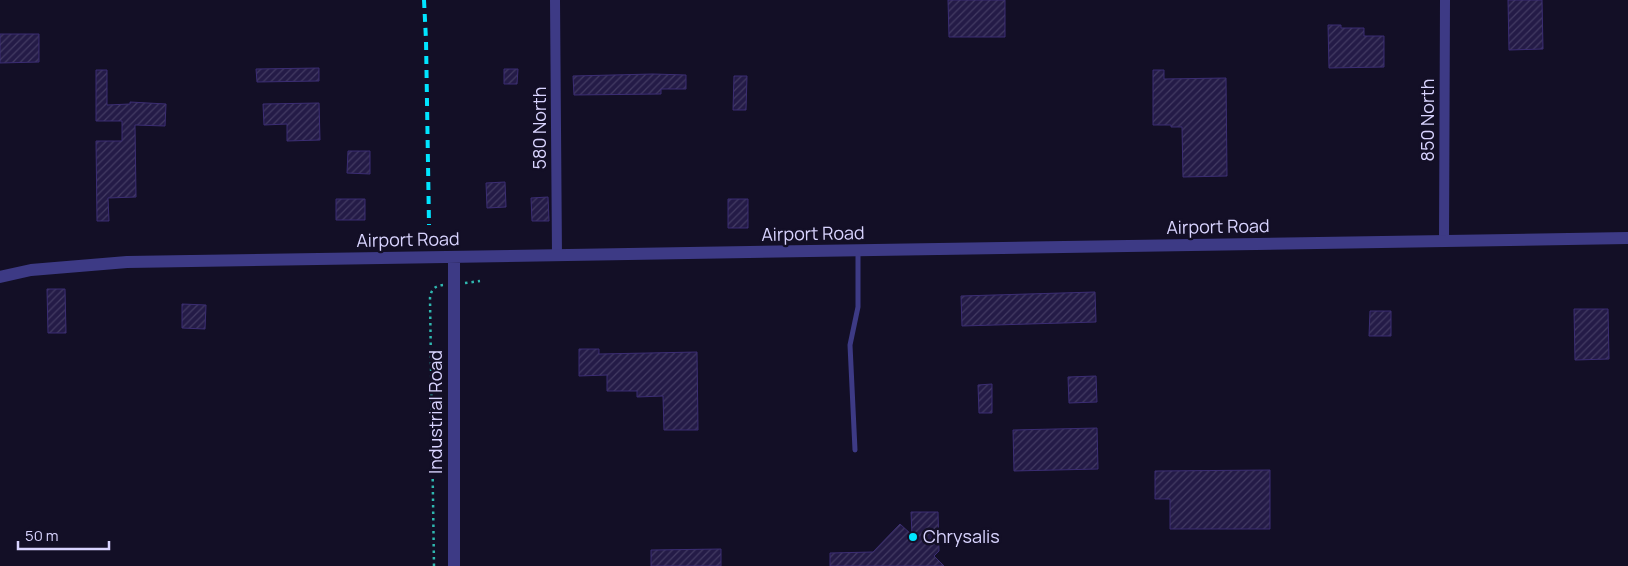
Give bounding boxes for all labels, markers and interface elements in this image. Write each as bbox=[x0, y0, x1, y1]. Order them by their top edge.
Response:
street label: 850 North bbox=[1415, 79, 1439, 161]
street label: 580 North bbox=[527, 87, 551, 169]
street label: Airport Road bbox=[1166, 213, 1270, 239]
street label: Airport Road bbox=[761, 220, 865, 246]
street label: Airport Road bbox=[356, 226, 460, 252]
street label: Industrial Road bbox=[423, 350, 447, 474]
scale bar bbox=[18, 518, 109, 550]
place label: Chrysalis bbox=[923, 524, 1000, 548]
text: 50 m bbox=[25, 525, 59, 546]
marker: Chrysalis bbox=[907, 531, 919, 543]

